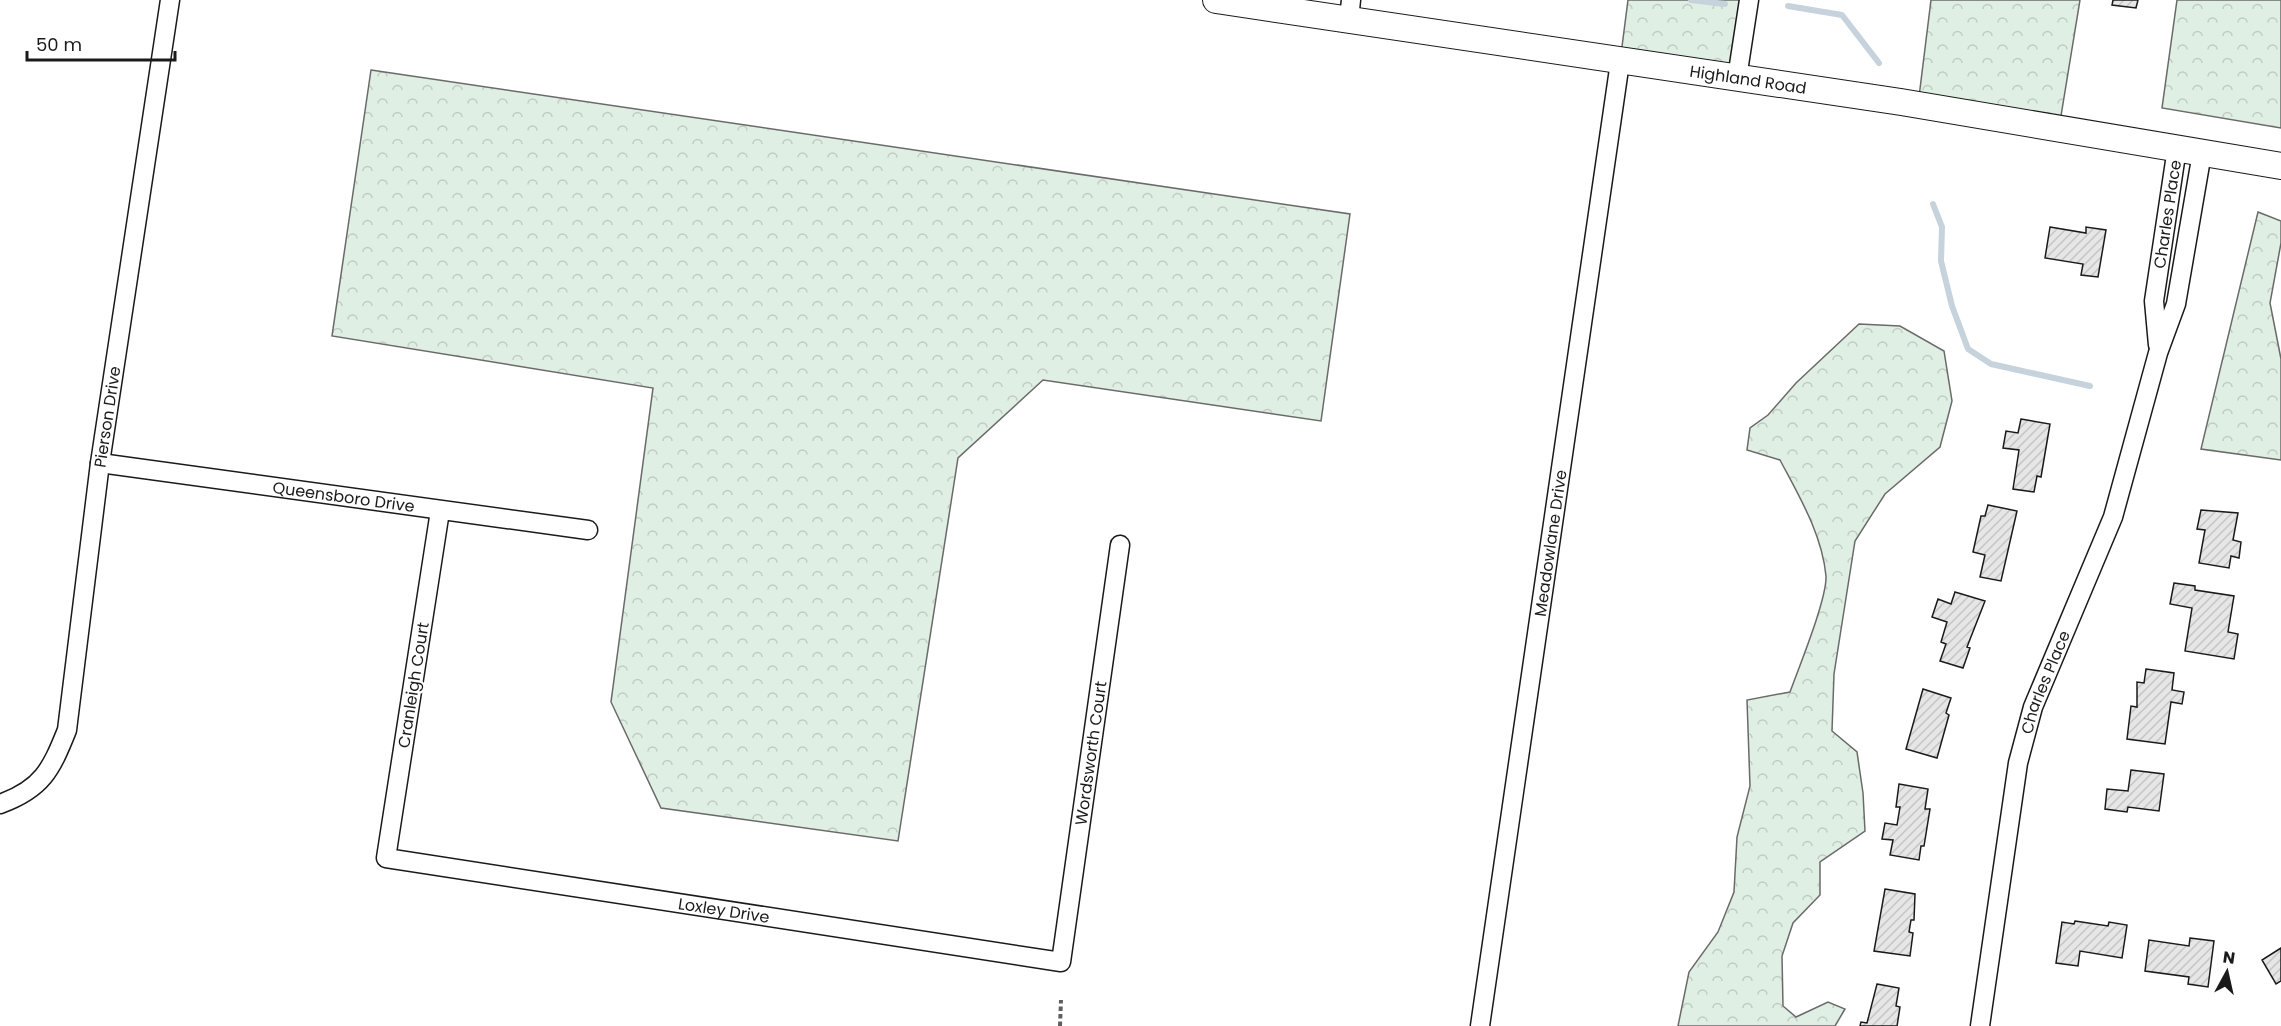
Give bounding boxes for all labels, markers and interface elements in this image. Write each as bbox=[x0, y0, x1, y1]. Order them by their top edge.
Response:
scale bar bbox=[27, 24, 176, 62]
text: 50 m bbox=[36, 32, 82, 57]
street label: Highland Road bbox=[1688, 60, 1808, 100]
street label: Charles Place bbox=[2148, 158, 2187, 270]
street label: Pierson Drive bbox=[88, 364, 127, 469]
street label: Meadowlane Drive bbox=[1529, 468, 1573, 618]
street label: Queensboro Drive bbox=[271, 476, 416, 518]
street label: Cranleigh Court bbox=[392, 620, 435, 750]
street label: Charles Place bbox=[2015, 627, 2076, 737]
street label: Wordsworth Court bbox=[1069, 680, 1113, 827]
street label: Loxley Drive bbox=[676, 892, 771, 929]
north arrow bbox=[2197, 942, 2257, 1002]
text: N bbox=[2221, 945, 2237, 970]

